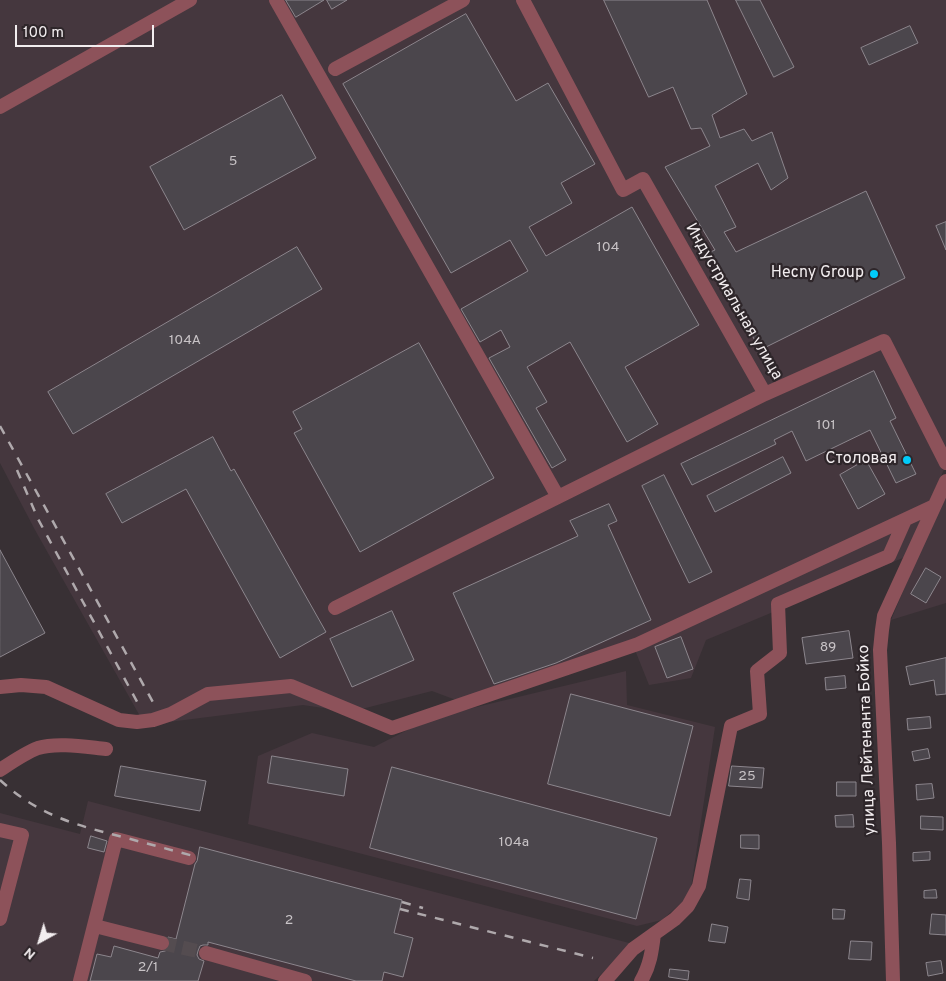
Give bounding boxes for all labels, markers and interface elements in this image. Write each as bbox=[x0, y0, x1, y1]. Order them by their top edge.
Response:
scale bar bbox=[18, 15, 156, 47]
text: 100 m bbox=[23, 24, 64, 43]
house number: 5 bbox=[229, 154, 237, 170]
street label: Индустриальная улица bbox=[680, 220, 786, 384]
house number: 104 bbox=[597, 240, 619, 256]
place label: Hecny Group bbox=[771, 264, 864, 284]
marker: Hecny Group bbox=[868, 268, 880, 280]
house number: 104А bbox=[169, 333, 201, 349]
house number: 101 bbox=[816, 418, 836, 434]
place label: Столовая bbox=[825, 450, 897, 470]
marker: Столовая bbox=[901, 454, 913, 466]
house number: 89 bbox=[820, 640, 836, 656]
street label: улица Лейтенанта Бойко bbox=[855, 644, 881, 836]
house number: 25 bbox=[738, 769, 756, 785]
house number: 104а bbox=[499, 835, 529, 851]
house number: 2 bbox=[285, 913, 293, 929]
north arrow bbox=[15, 916, 65, 966]
text: N bbox=[21, 943, 40, 963]
house number: 2/1 bbox=[138, 960, 158, 976]

